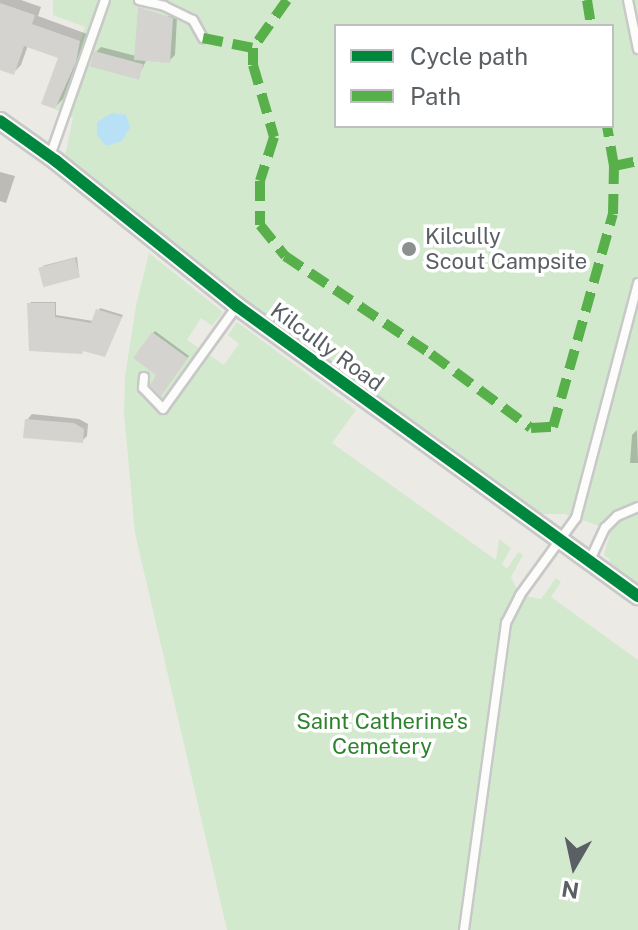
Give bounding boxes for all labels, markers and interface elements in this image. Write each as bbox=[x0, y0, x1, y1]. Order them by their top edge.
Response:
legend bbox=[334, 24, 614, 128]
text: Cycle path bbox=[410, 42, 528, 70]
text: Path bbox=[410, 82, 461, 110]
place label: Kilcully Scout Campsite bbox=[425, 223, 587, 274]
marker: Kilcully Scout Campsite bbox=[400, 240, 418, 258]
street label: Kilcully Road bbox=[265, 297, 389, 397]
park label: Saint Catherine's Cemetery bbox=[296, 708, 468, 760]
north arrow bbox=[534, 826, 614, 906]
text: N bbox=[560, 876, 581, 904]

